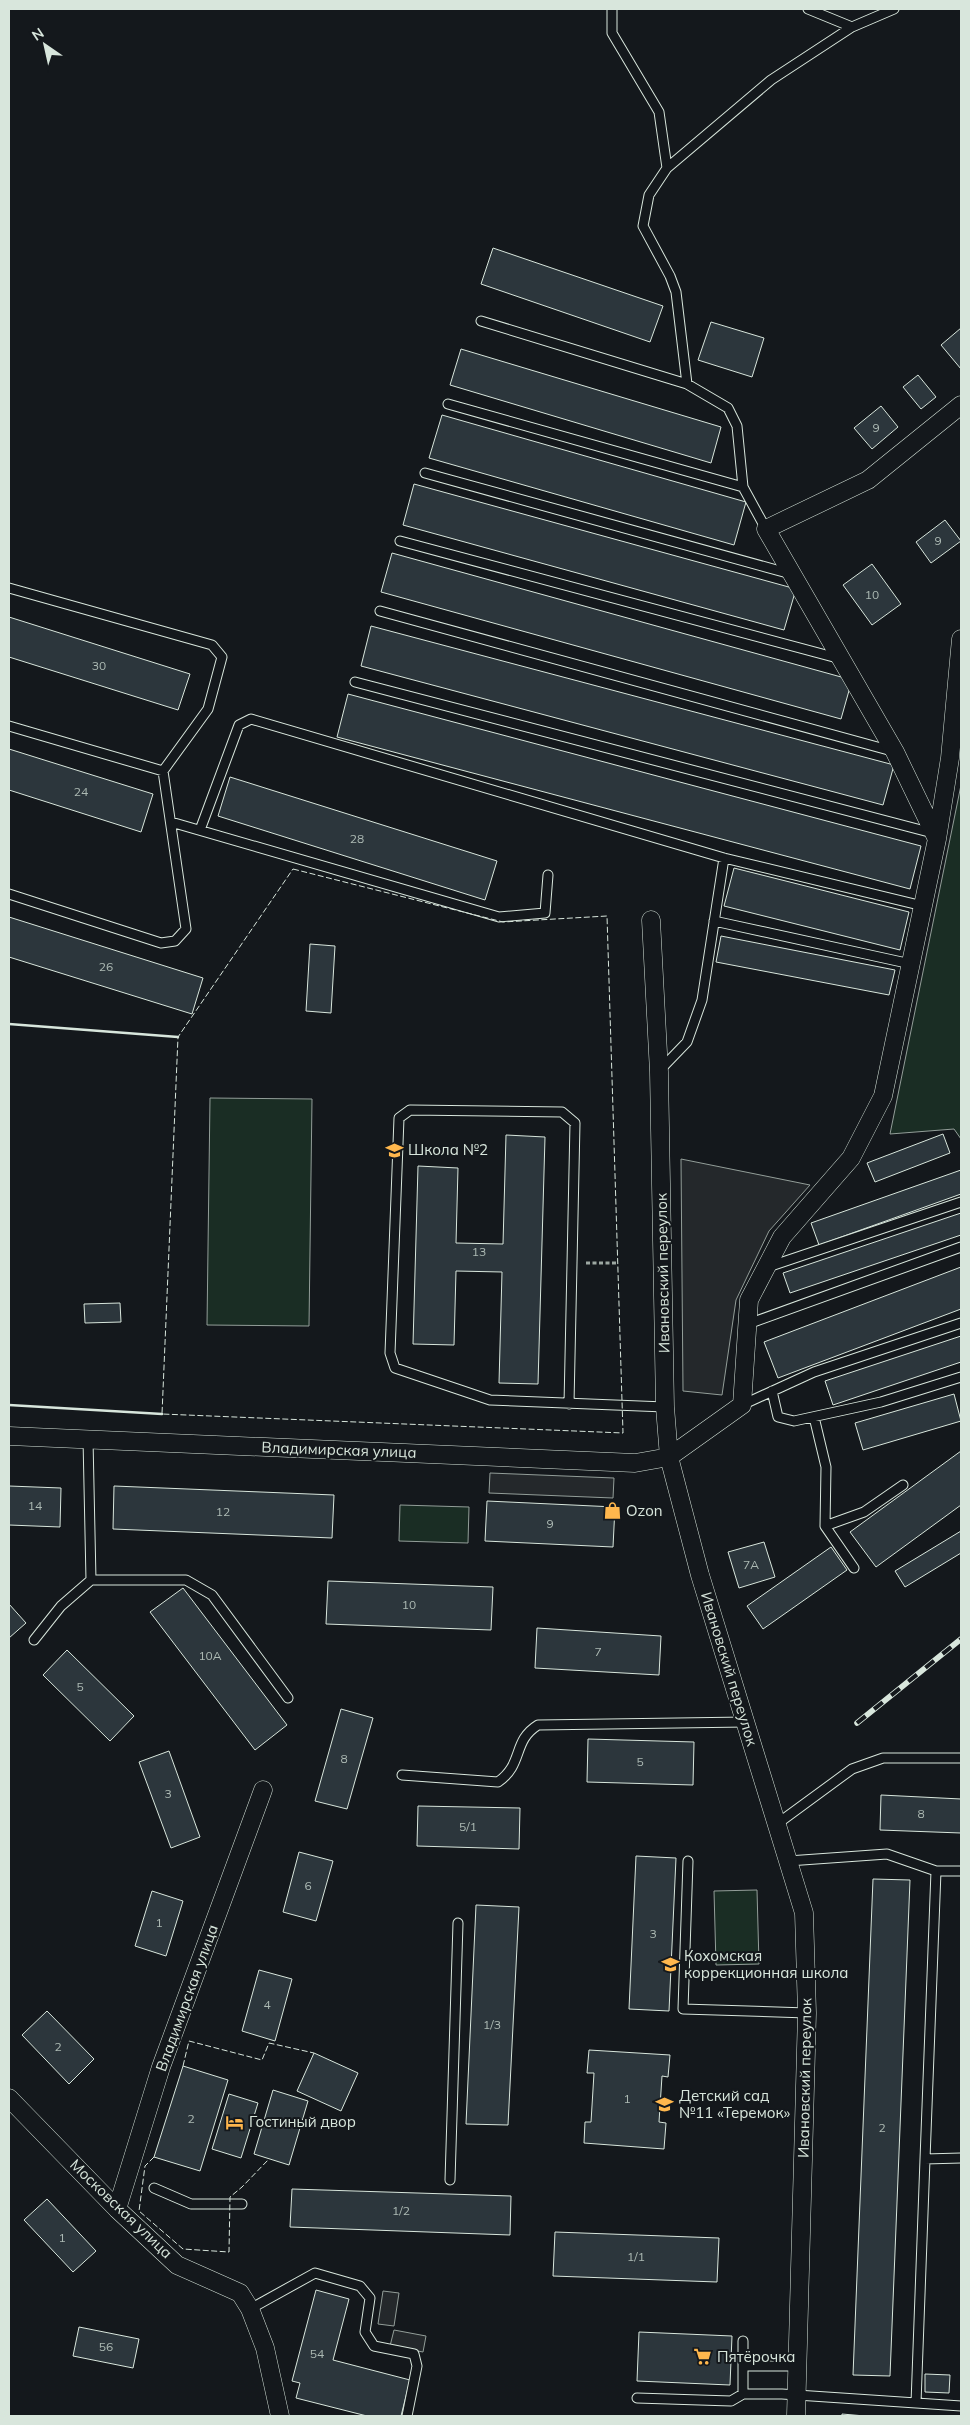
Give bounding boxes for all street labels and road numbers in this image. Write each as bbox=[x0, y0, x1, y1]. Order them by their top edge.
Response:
street label: Ивановский переулок bbox=[652, 1192, 673, 1353]
street label: Владимирская улица bbox=[261, 1437, 417, 1462]
street label: Ивановский переулок bbox=[697, 1590, 762, 1749]
street label: Владимирская улица bbox=[151, 1922, 222, 2074]
street label: Ивановский переулок bbox=[794, 1997, 815, 2158]
street label: Московская улица bbox=[66, 2155, 176, 2262]

